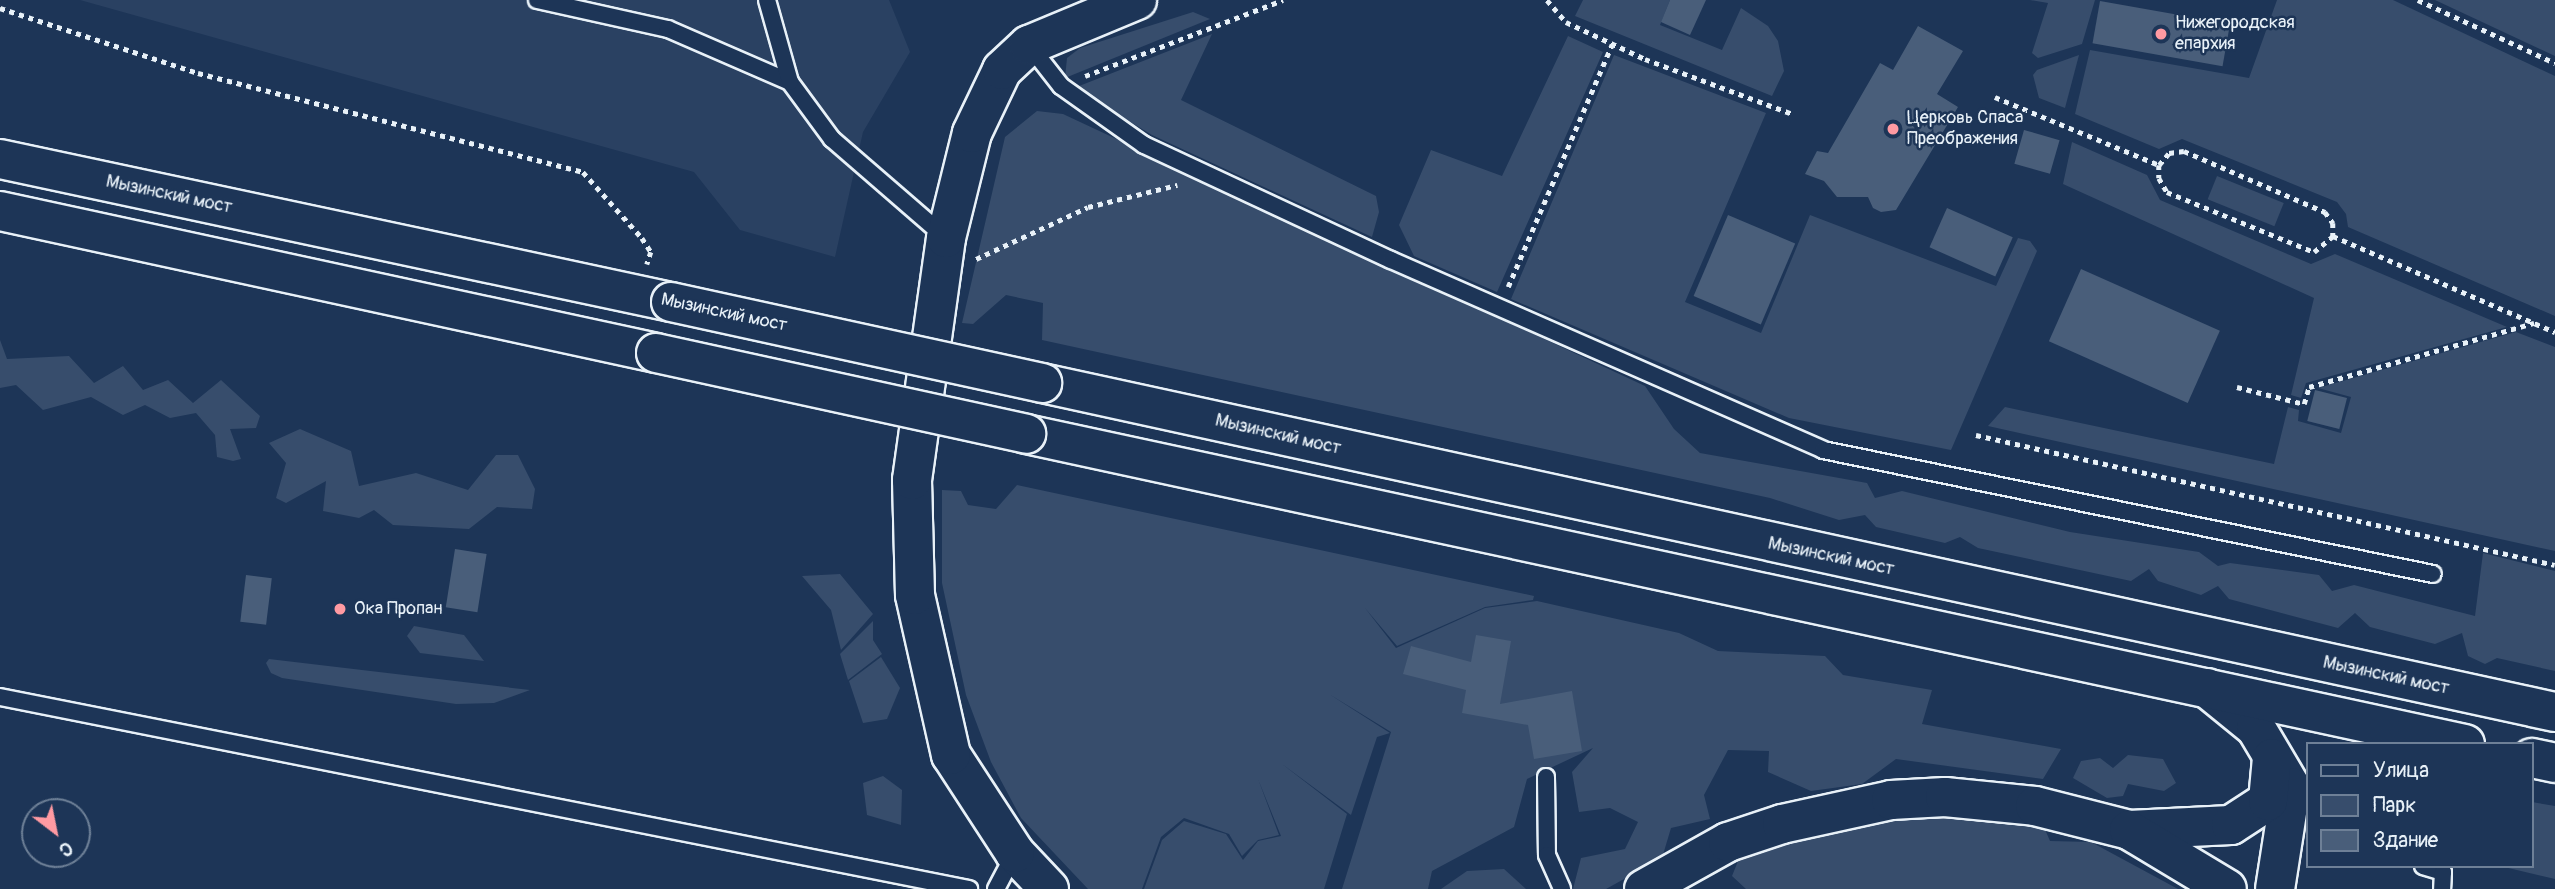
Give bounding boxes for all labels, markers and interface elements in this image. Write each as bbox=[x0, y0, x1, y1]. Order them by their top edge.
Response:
place label: Нижегородская епархия bbox=[2175, 13, 2295, 56]
marker: Нижегородская епархия bbox=[2153, 26, 2169, 42]
place label: Церковь Спаса Преображения bbox=[1907, 108, 2023, 150]
marker: Церковь Спаса Преображения bbox=[1885, 121, 1901, 137]
street label: Мызинский мост bbox=[104, 171, 234, 219]
street label: Мызинский мост bbox=[659, 289, 789, 337]
street label: Мызинский мост bbox=[1213, 410, 1343, 460]
street label: Мызинский мост bbox=[1766, 533, 1896, 581]
place label: Ока Пропан bbox=[354, 598, 442, 620]
marker: Ока Пропан bbox=[332, 601, 348, 617]
street label: Мызинский мост bbox=[2321, 652, 2451, 700]
legend bbox=[2306, 742, 2534, 868]
text: Улица bbox=[2373, 757, 2429, 784]
text: Парк bbox=[2373, 792, 2416, 819]
north arrow bbox=[21, 798, 91, 868]
text: Здание bbox=[2373, 827, 2438, 854]
text: С bbox=[55, 836, 77, 862]

